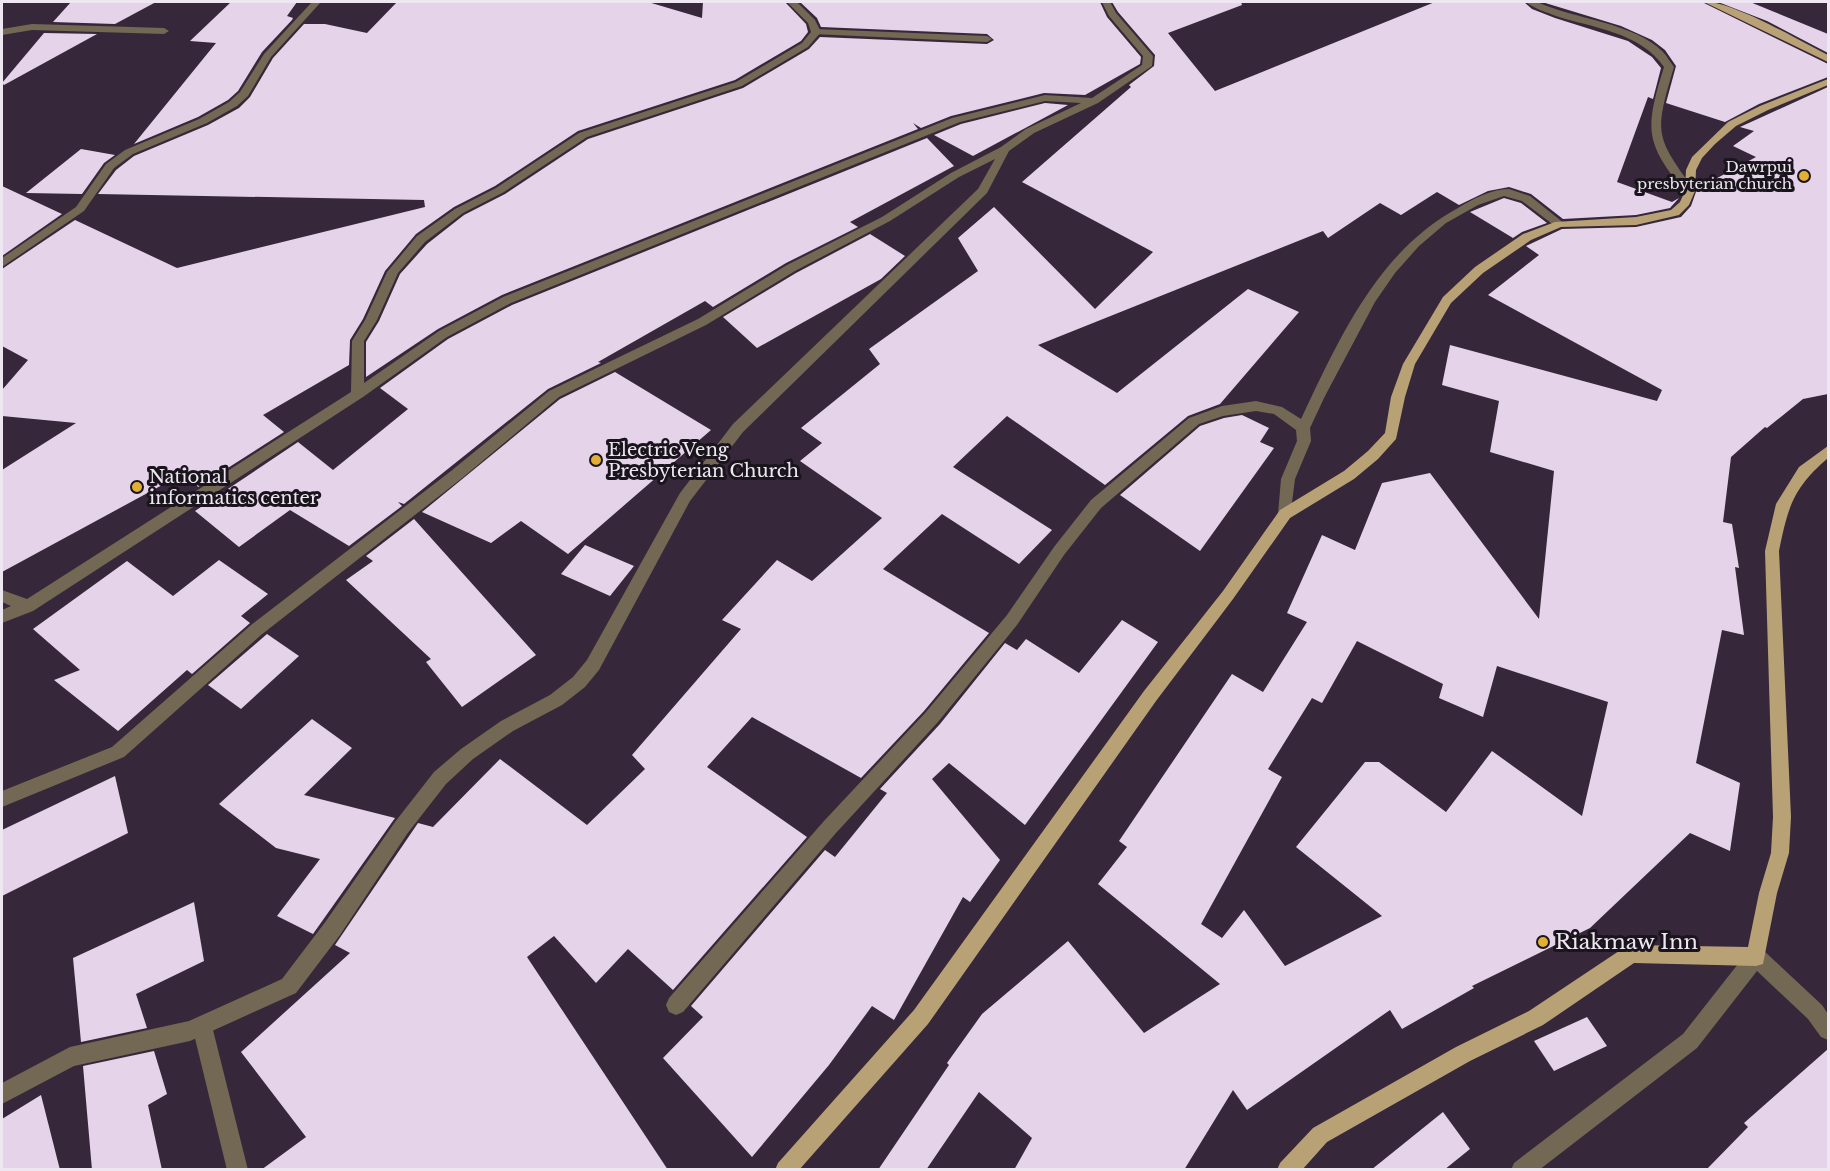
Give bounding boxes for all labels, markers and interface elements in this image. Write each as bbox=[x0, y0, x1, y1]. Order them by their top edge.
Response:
place label: Dawrpui presbyterian church bbox=[1637, 157, 1792, 193]
marker: Dawrpui presbyterian church bbox=[1797, 169, 1811, 183]
place label: Electric Veng Presbyterian Church bbox=[608, 439, 799, 482]
marker: Electric Veng Presbyterian Church bbox=[589, 453, 603, 467]
place label: National informatics center bbox=[149, 466, 319, 509]
marker: National informatics center bbox=[130, 480, 144, 494]
place label: Riakmaw Inn bbox=[1555, 929, 1698, 955]
marker: Riakmaw Inn bbox=[1536, 935, 1550, 949]

